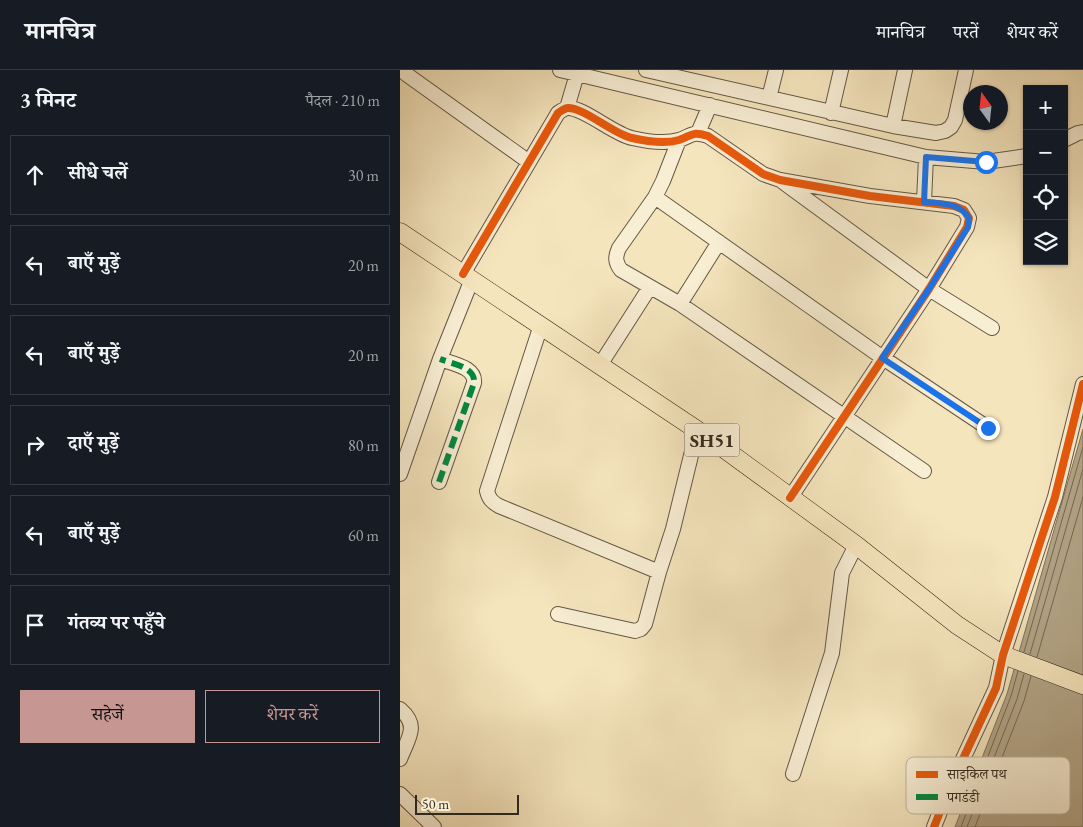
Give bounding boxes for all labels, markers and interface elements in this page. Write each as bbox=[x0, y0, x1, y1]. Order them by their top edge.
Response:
text: मानचित्र bbox=[25, 15, 95, 46]
text: मानचित्र bbox=[876, 20, 925, 43]
text: परतें bbox=[953, 20, 979, 43]
text: शेयर करें bbox=[1007, 20, 1058, 43]
north arrow bbox=[963, 85, 1008, 130]
map controls bbox=[1023, 85, 1068, 265]
button: + bbox=[1023, 85, 1068, 130]
text: 3 मिनट bbox=[20, 86, 76, 113]
text: पैदल · 210 m bbox=[306, 90, 380, 111]
button: − bbox=[1023, 130, 1068, 175]
route start bbox=[975, 151, 998, 174]
text: सीधे चलें bbox=[68, 160, 128, 185]
icon: ahead bbox=[21, 161, 49, 189]
text: 30 m bbox=[348, 165, 379, 186]
button: locate bbox=[1023, 175, 1068, 220]
button: layers bbox=[1023, 220, 1068, 265]
text: बाएँ मुड़ें bbox=[68, 250, 120, 275]
icon: left bbox=[21, 251, 49, 279]
text: 20 m bbox=[348, 255, 379, 276]
text: बाएँ मुड़ें bbox=[68, 340, 120, 365]
icon: left bbox=[21, 341, 49, 369]
text: 20 m bbox=[348, 345, 379, 366]
route end bbox=[977, 417, 1000, 440]
road number: SH51 bbox=[684, 424, 740, 456]
text: दाएँ मुड़ें bbox=[68, 430, 119, 455]
icon: right bbox=[21, 431, 49, 459]
text: 80 m bbox=[348, 435, 379, 456]
text: बाएँ मुड़ें bbox=[68, 520, 120, 545]
icon: left bbox=[21, 521, 49, 549]
text: 60 m bbox=[348, 525, 379, 546]
text: गंतव्य पर पहुँचे bbox=[68, 610, 165, 635]
icon: arrive bbox=[21, 611, 49, 639]
button: सहेजें bbox=[20, 690, 195, 743]
button: शेयर करें bbox=[205, 690, 380, 743]
legend bbox=[906, 757, 1070, 814]
text: साइकिल पथ bbox=[946, 765, 1008, 783]
text: पगडंडी bbox=[946, 788, 980, 806]
scale bar bbox=[415, 792, 519, 815]
text: 50 m bbox=[422, 795, 449, 813]

